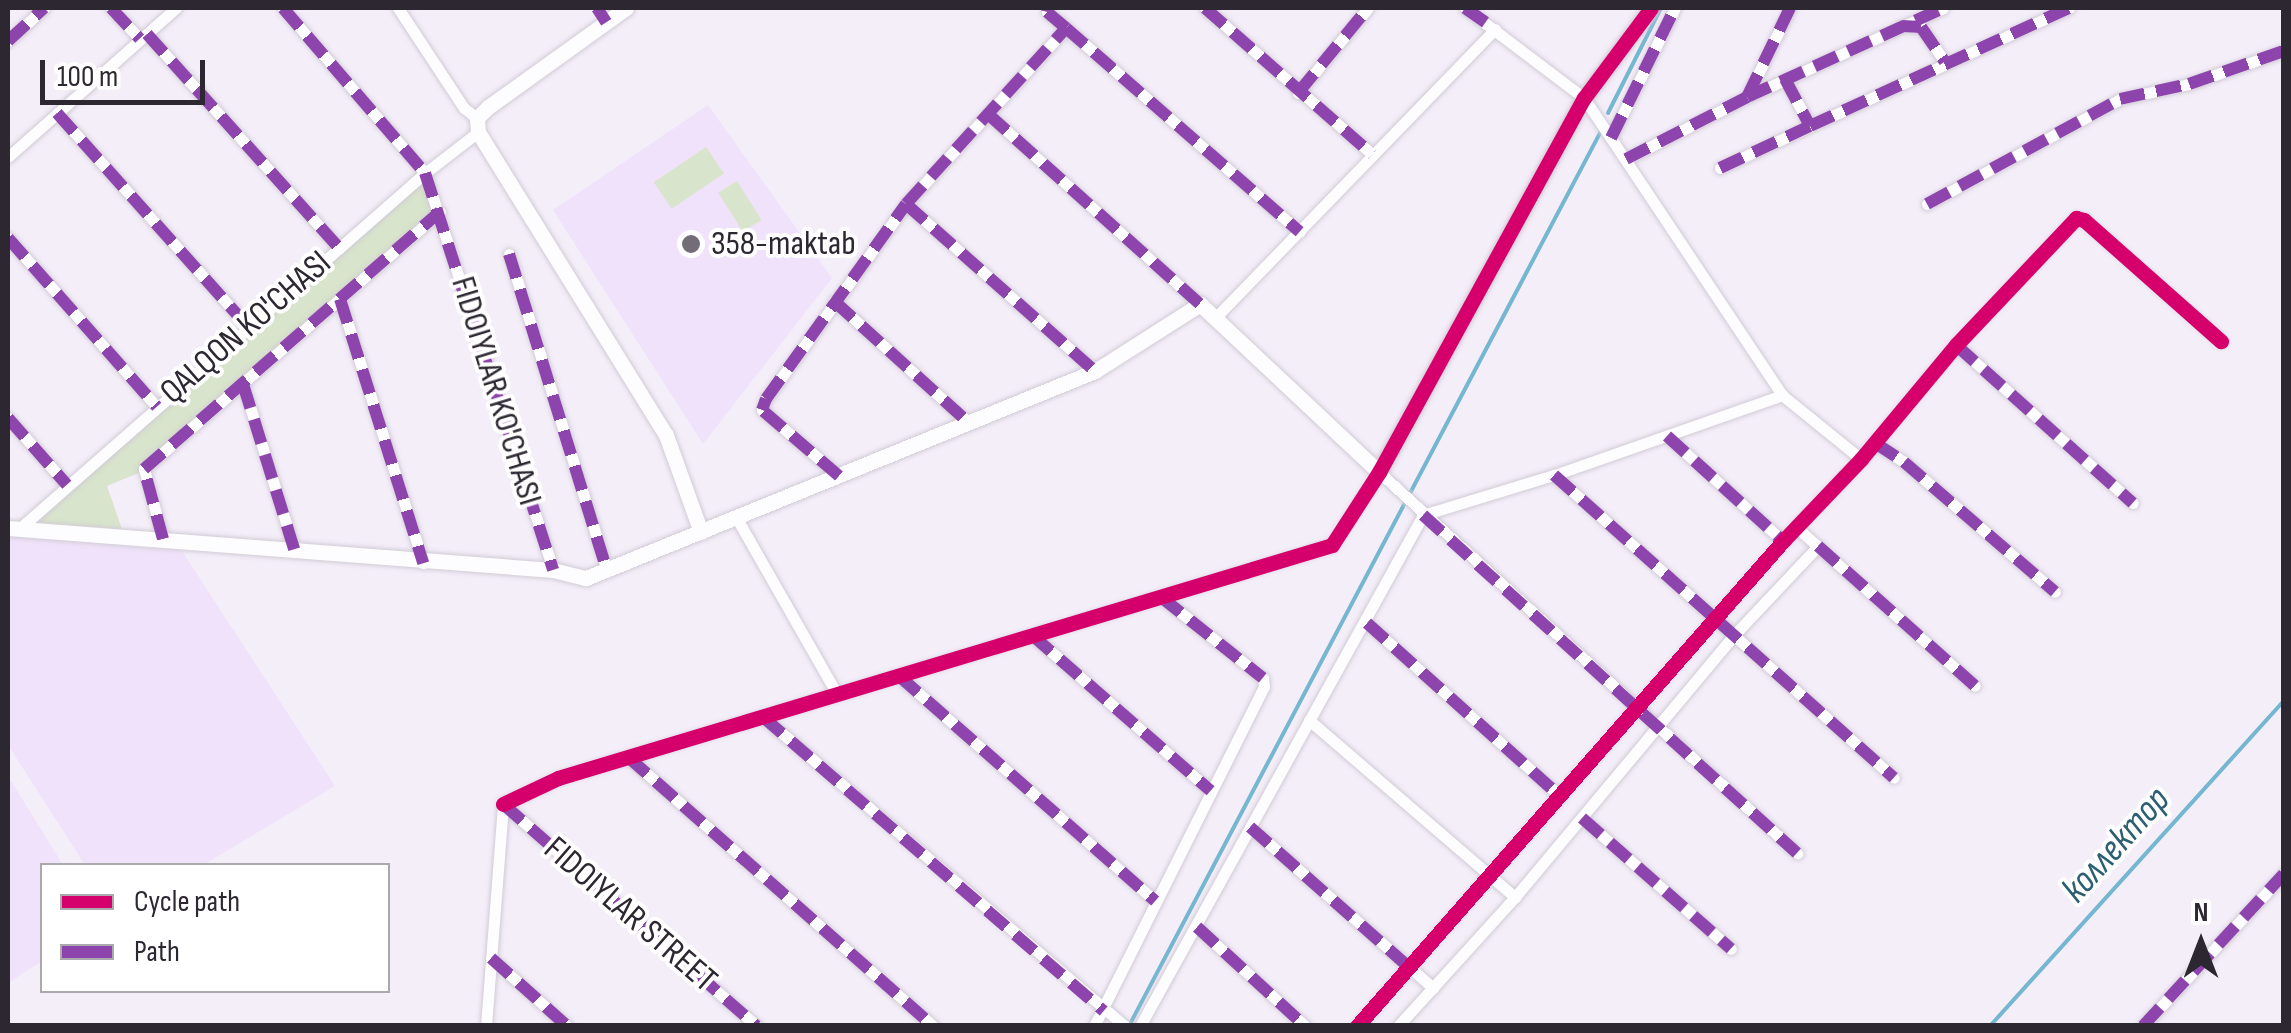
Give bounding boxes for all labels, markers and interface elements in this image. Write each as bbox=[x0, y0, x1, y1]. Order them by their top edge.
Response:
scale bar bbox=[45, 40, 210, 102]
text: 100 m bbox=[57, 59, 118, 95]
place label: 358-maktab bbox=[711, 223, 856, 265]
marker: 358-maktab bbox=[680, 233, 702, 255]
street label: QALQON KO'CHASI bbox=[152, 243, 340, 413]
street label: FIDOIYLAR KO'CHASI bbox=[441, 272, 551, 510]
water label: коллектор bbox=[2052, 778, 2180, 912]
street label: FIDOIYLAR STREET bbox=[535, 829, 725, 1001]
legend bbox=[40, 863, 390, 993]
text: Cycle path bbox=[134, 884, 240, 920]
north arrow bbox=[2151, 893, 2251, 993]
text: N bbox=[2194, 896, 2208, 929]
text: Path bbox=[134, 934, 180, 970]

